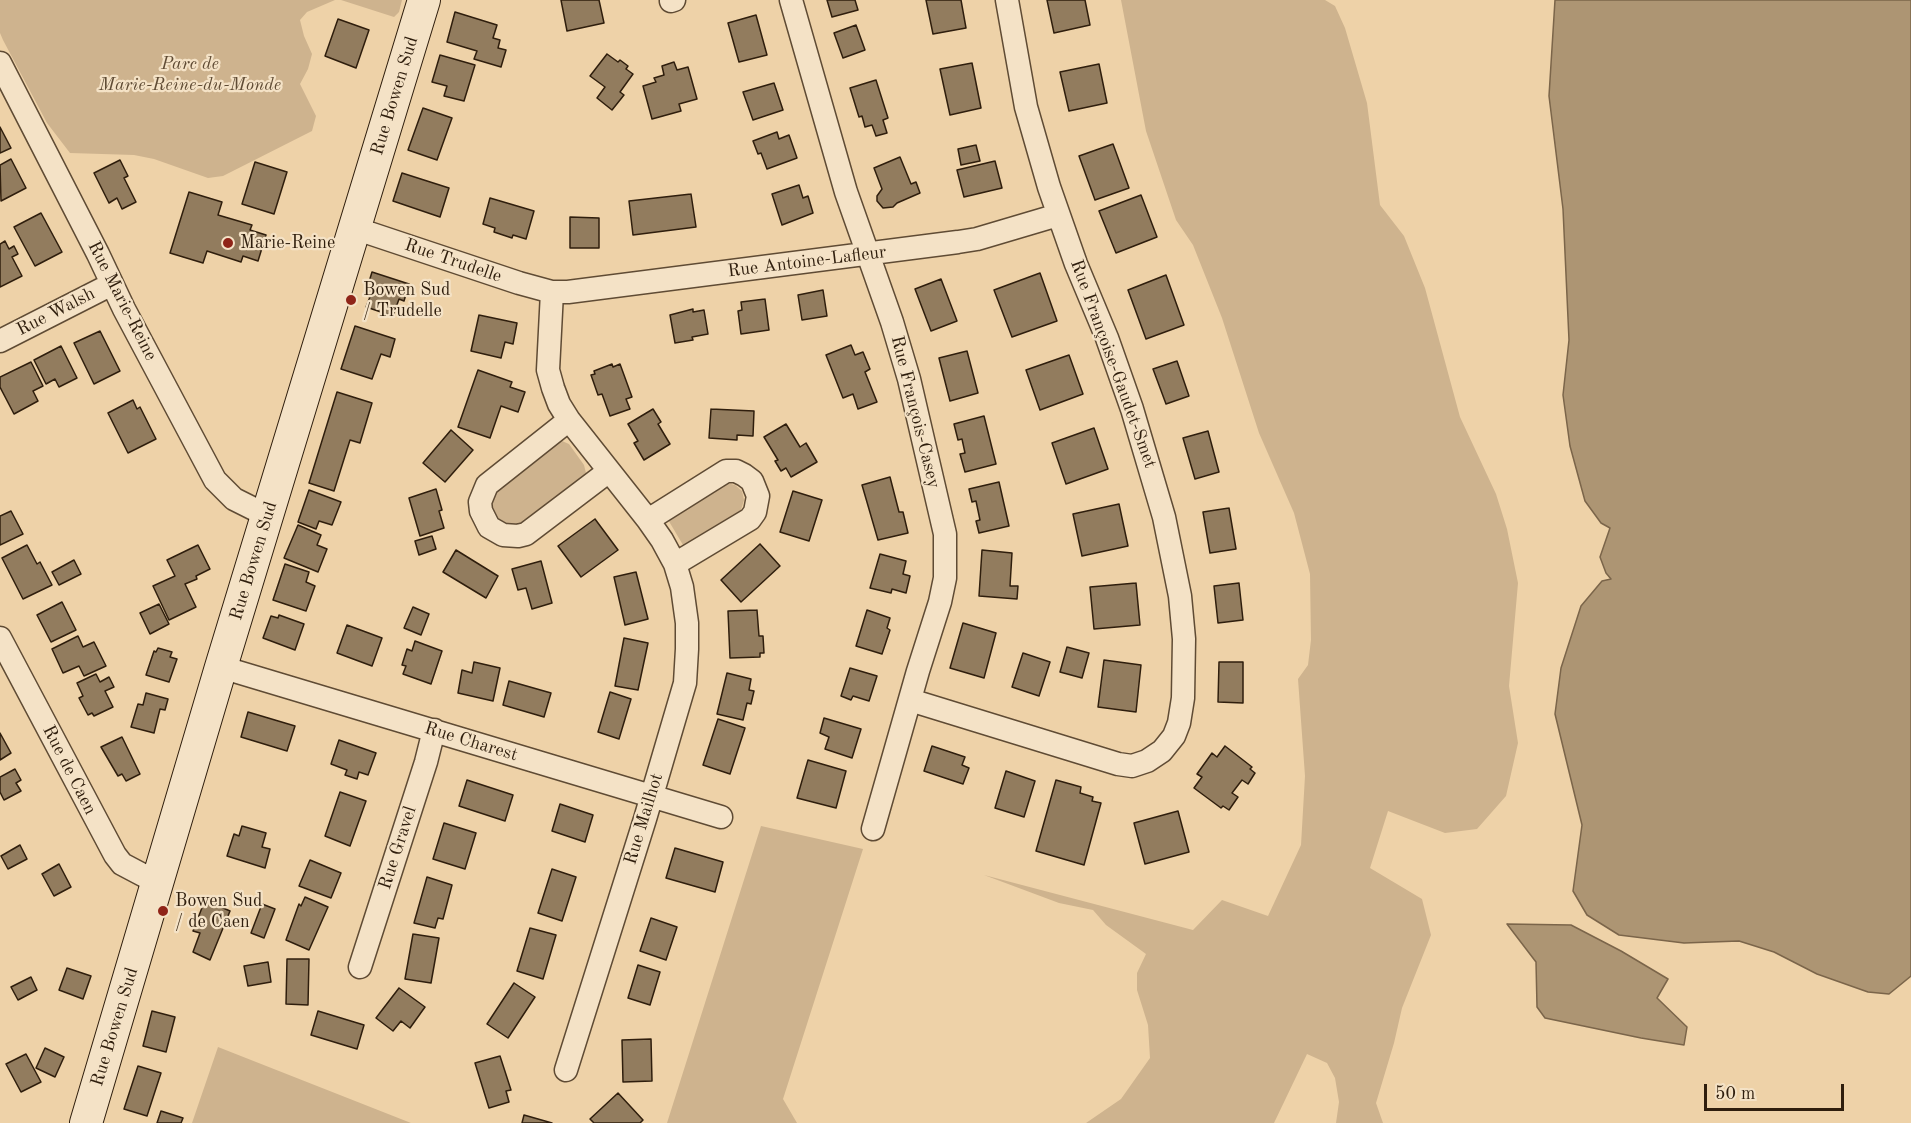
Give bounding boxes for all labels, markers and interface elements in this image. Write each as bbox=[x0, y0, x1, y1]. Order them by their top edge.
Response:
street label: Rue Bowen Sud bbox=[367, 34, 423, 158]
park label: Parc de Marie-Reine-du-Monde bbox=[99, 53, 281, 96]
place label: Marie-Reine bbox=[240, 232, 335, 254]
street label: Rue Trudelle bbox=[402, 234, 504, 288]
marker: Marie-Reine bbox=[221, 236, 235, 250]
street label: Rue Marie-Reine bbox=[83, 238, 161, 364]
street label: Rue Antoine-Lafleur bbox=[726, 242, 888, 282]
street label: Rue Françoise-Gaudet-Smet bbox=[1065, 257, 1161, 471]
place label: Bowen Sud / Trudelle bbox=[363, 279, 450, 322]
street label: Rue Walsh bbox=[13, 283, 99, 341]
marker: Bowen Sud / Trudelle bbox=[344, 293, 358, 307]
street label: Rue François-Casey bbox=[886, 333, 944, 491]
street label: Rue Bowen Sud bbox=[226, 499, 282, 623]
street label: Rue Charest bbox=[422, 718, 520, 766]
street label: Rue de Caen bbox=[37, 722, 101, 818]
street label: Rue Mailhot bbox=[620, 771, 668, 867]
street label: Rue Gravel bbox=[374, 804, 422, 892]
place label: Bowen Sud / de Caen bbox=[175, 890, 262, 932]
marker: Bowen Sud / de Caen bbox=[156, 904, 170, 918]
street label: Rue Bowen Sud bbox=[87, 965, 143, 1089]
scale bar bbox=[1707, 1072, 1846, 1110]
text: 50 m bbox=[1715, 1085, 1755, 1103]

